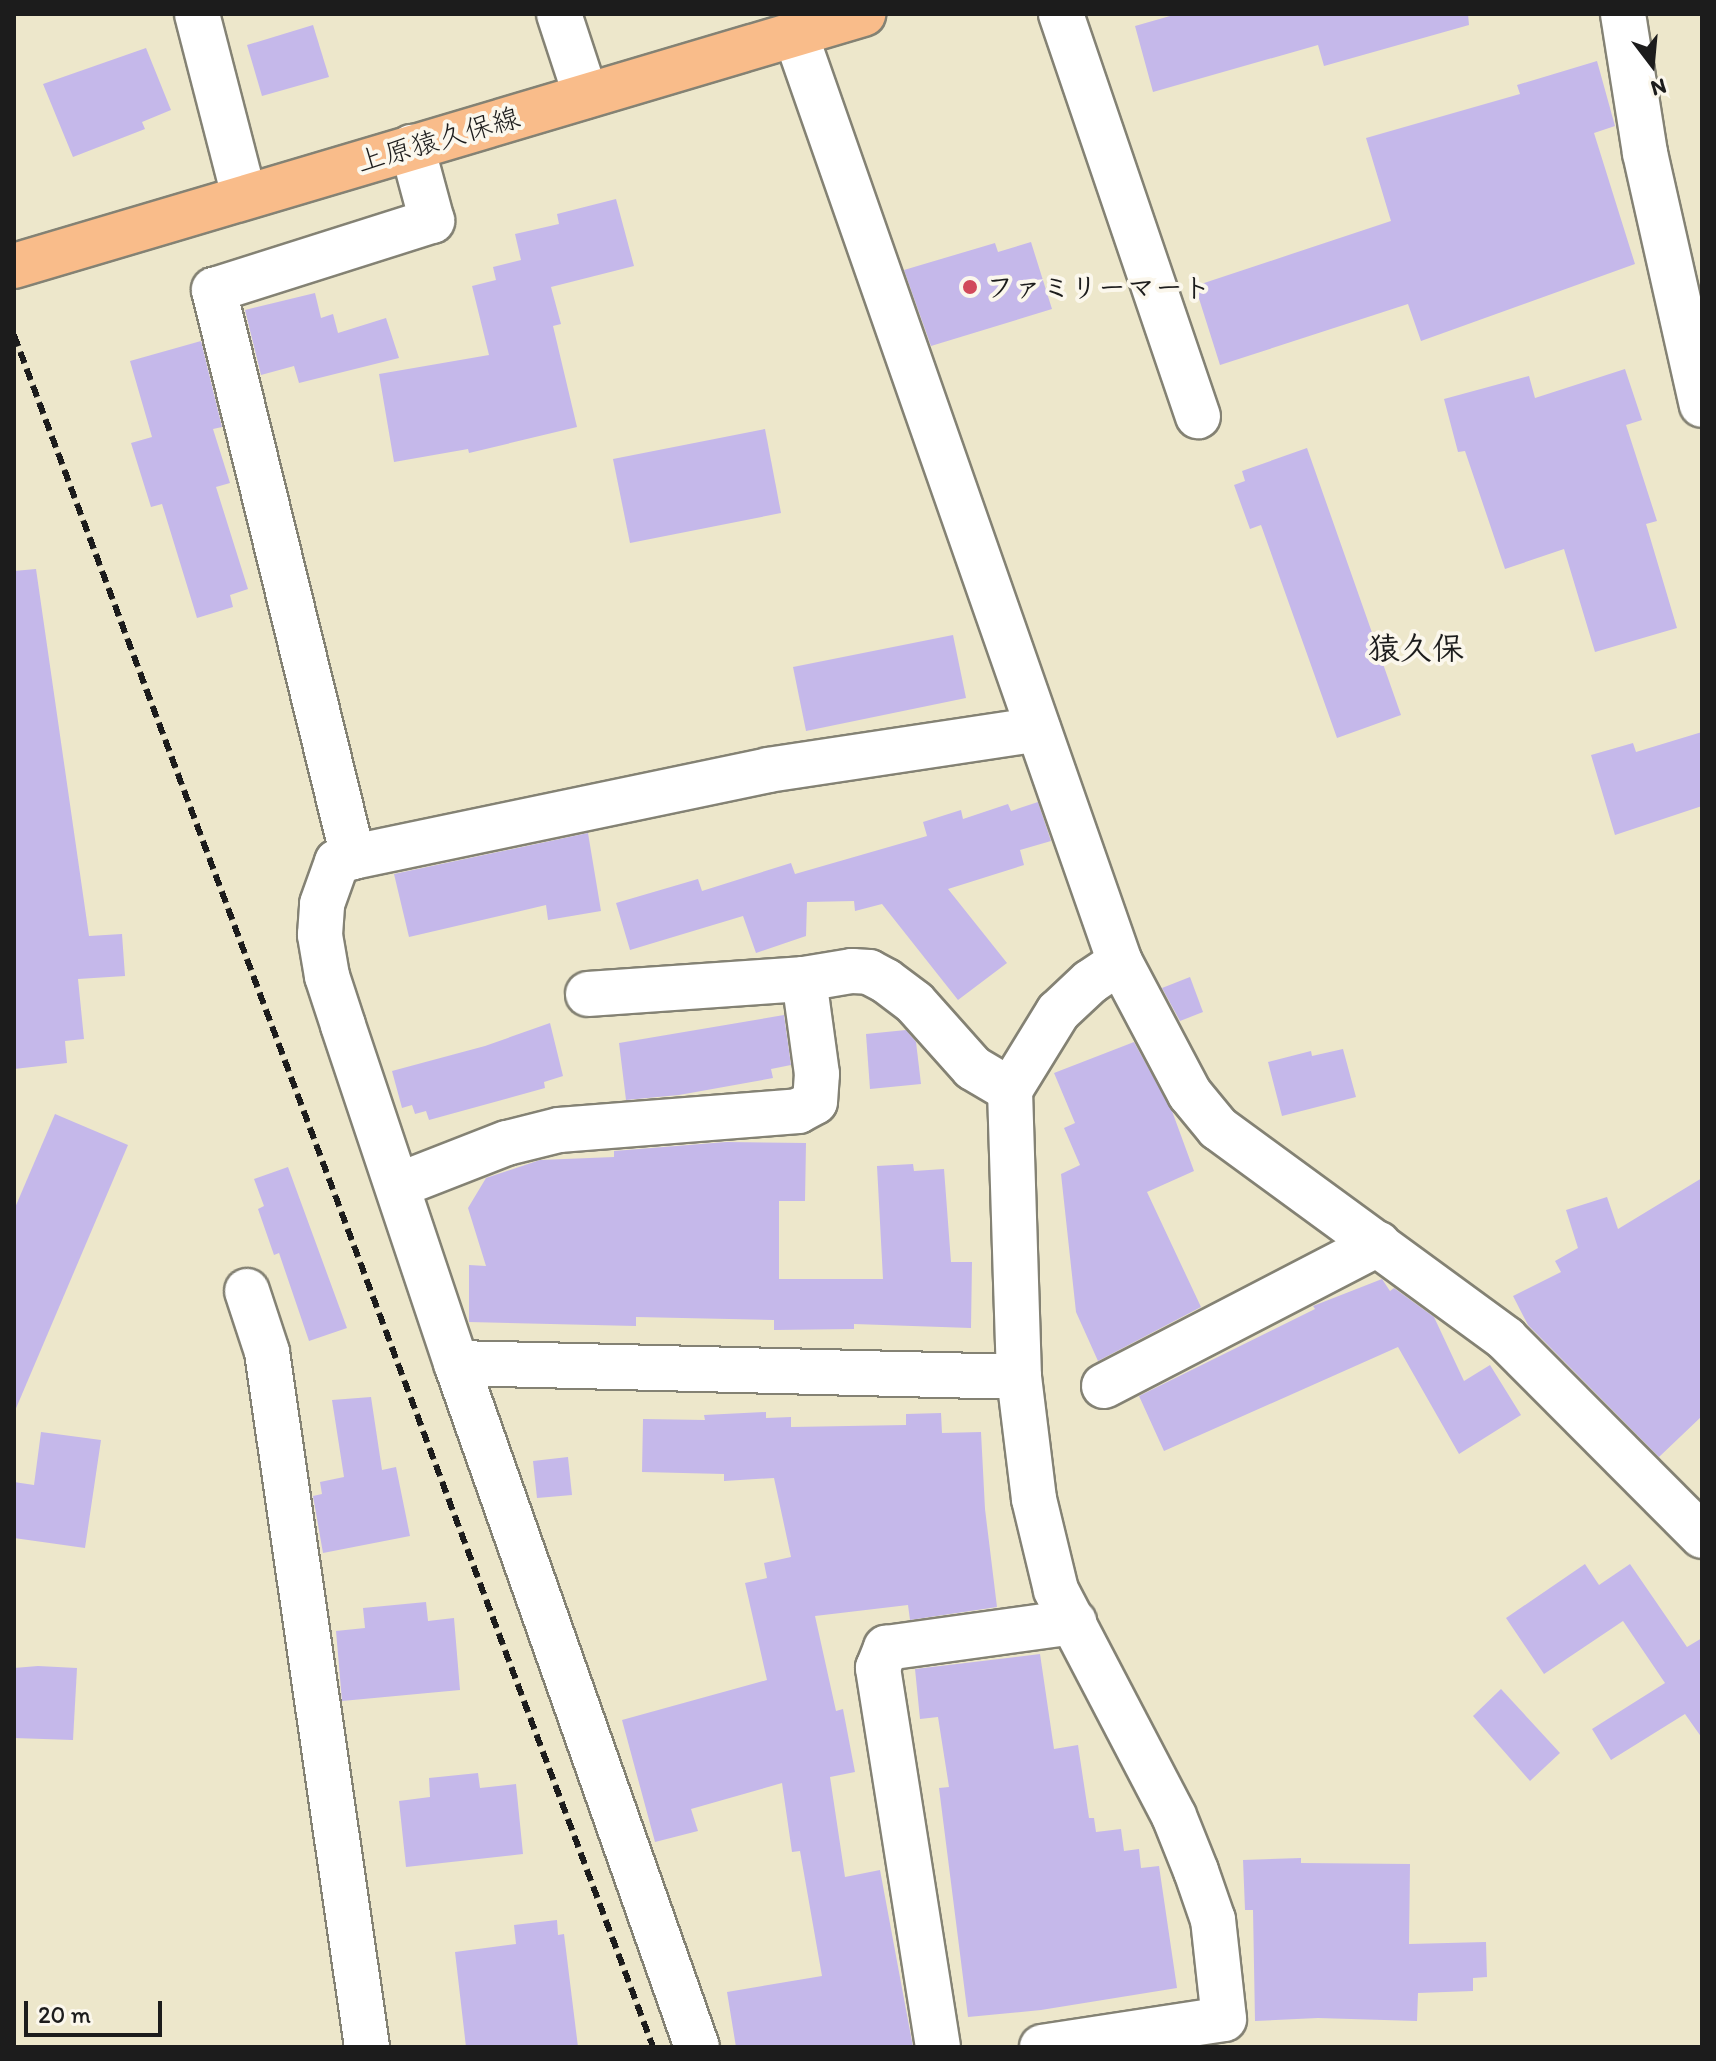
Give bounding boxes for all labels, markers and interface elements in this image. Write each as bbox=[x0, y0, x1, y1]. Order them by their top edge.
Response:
north arrow bbox=[1612, 24, 1692, 104]
text: N bbox=[1648, 73, 1670, 103]
street label: 上原猿久保線 bbox=[353, 100, 523, 178]
place label: ファミリーマート bbox=[986, 270, 1210, 304]
marker: ファミリーマート bbox=[961, 278, 979, 296]
district label: 猿久保 bbox=[1368, 629, 1464, 667]
scale bar bbox=[28, 1985, 166, 2035]
text: 20 m bbox=[38, 2000, 91, 2029]

